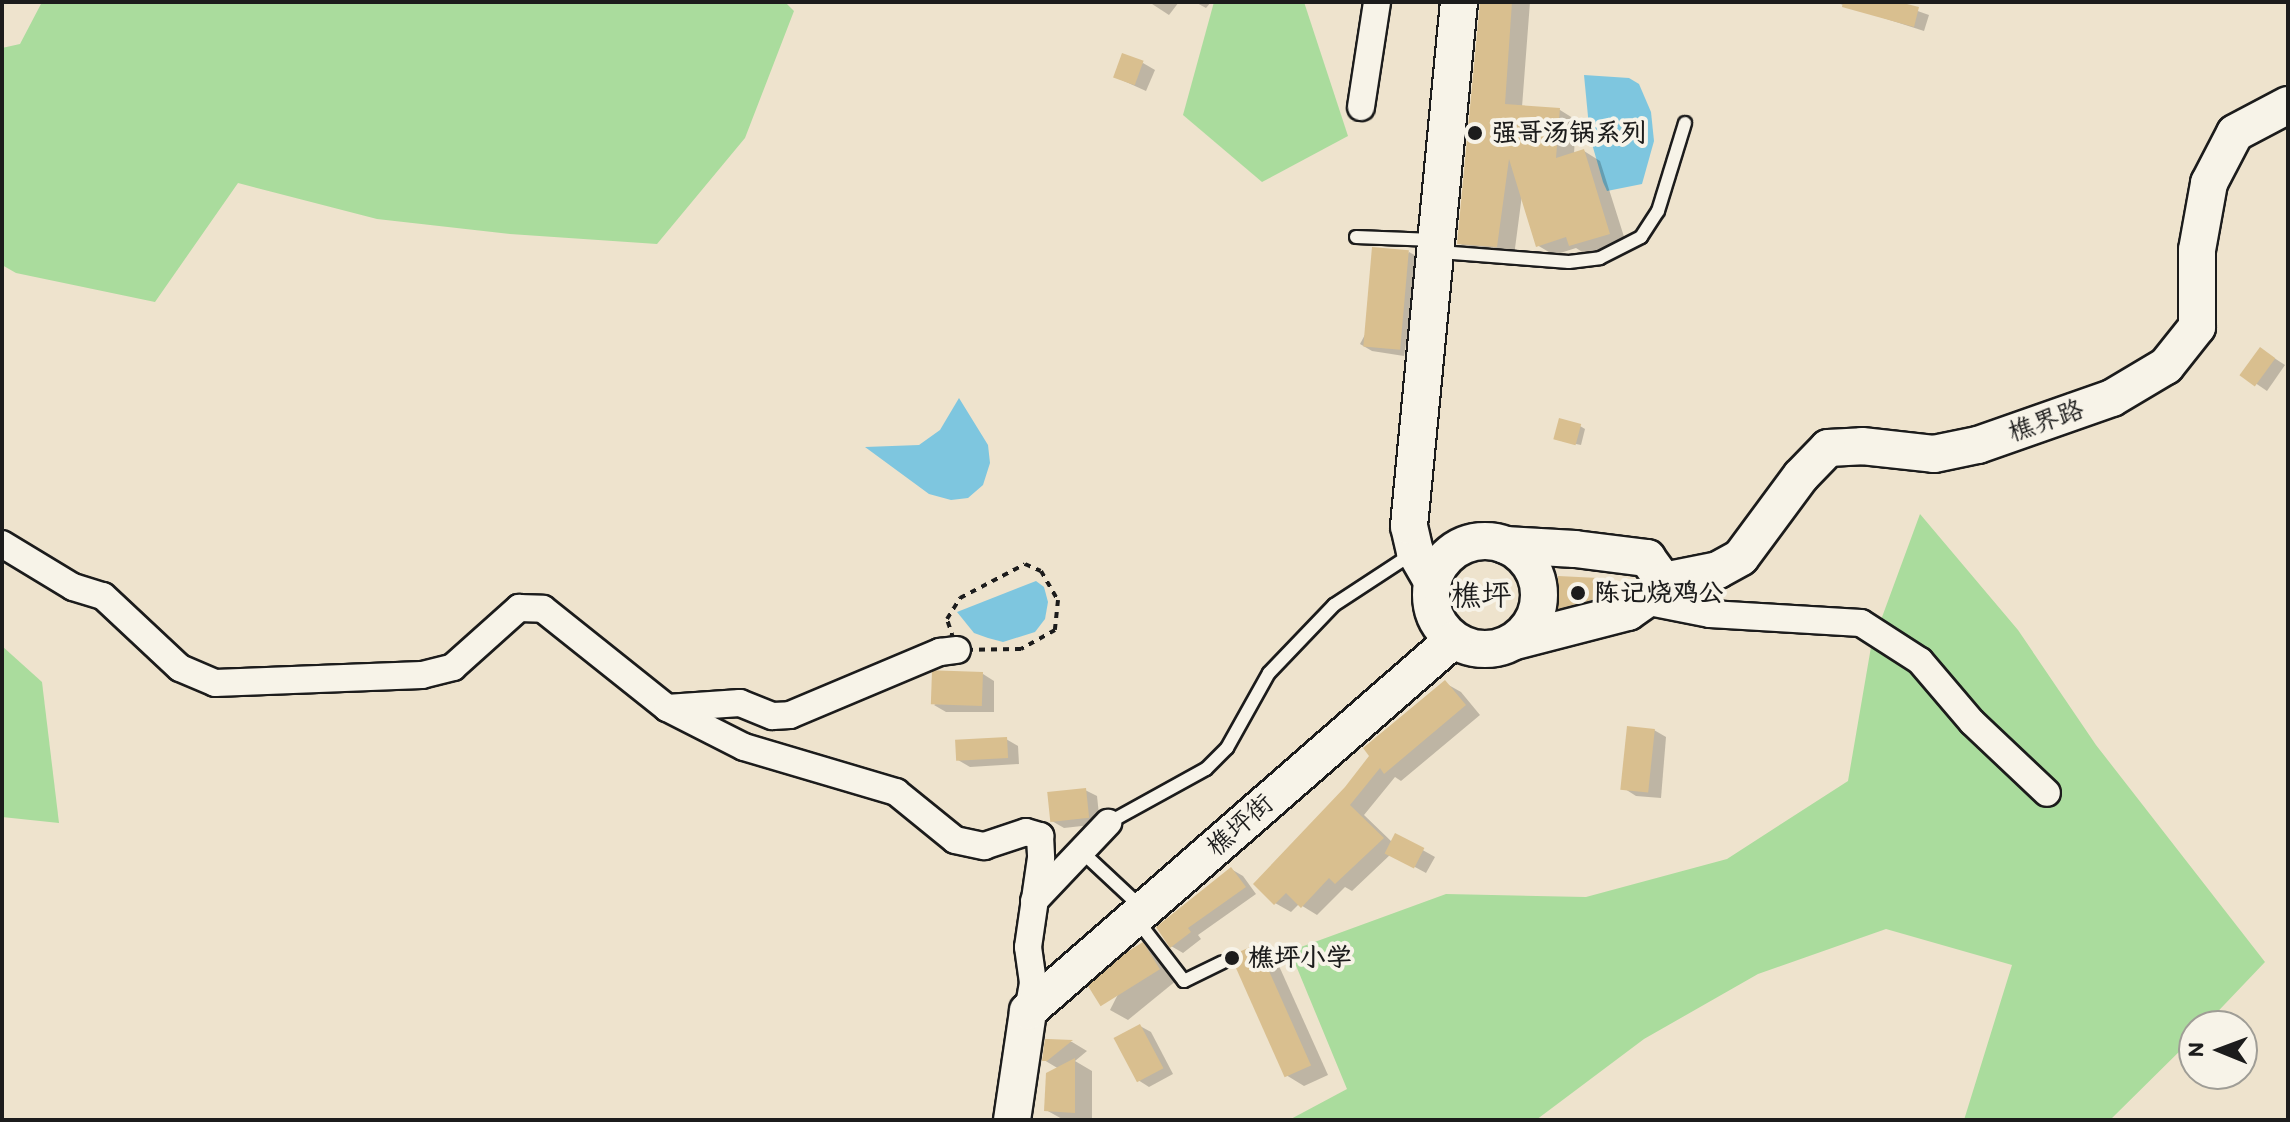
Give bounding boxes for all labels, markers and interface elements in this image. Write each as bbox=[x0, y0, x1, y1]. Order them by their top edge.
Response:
place label: 强哥汤锅系列 bbox=[1491, 117, 1647, 149]
marker: 强哥汤锅系列 bbox=[1466, 124, 1484, 142]
street label: 樵界路 bbox=[2004, 394, 2088, 448]
district label: 樵坪 bbox=[1451, 577, 1511, 613]
place label: 陈记烧鸡公 bbox=[1594, 577, 1724, 609]
marker: 陈记烧鸡公 bbox=[1569, 584, 1587, 602]
street label: 樵坪街 bbox=[1200, 788, 1280, 862]
place label: 樵坪小学 bbox=[1248, 942, 1352, 974]
marker: 樵坪小学 bbox=[1223, 949, 1241, 967]
north arrow bbox=[2178, 1010, 2258, 1090]
text: N bbox=[2182, 1042, 2209, 1057]

